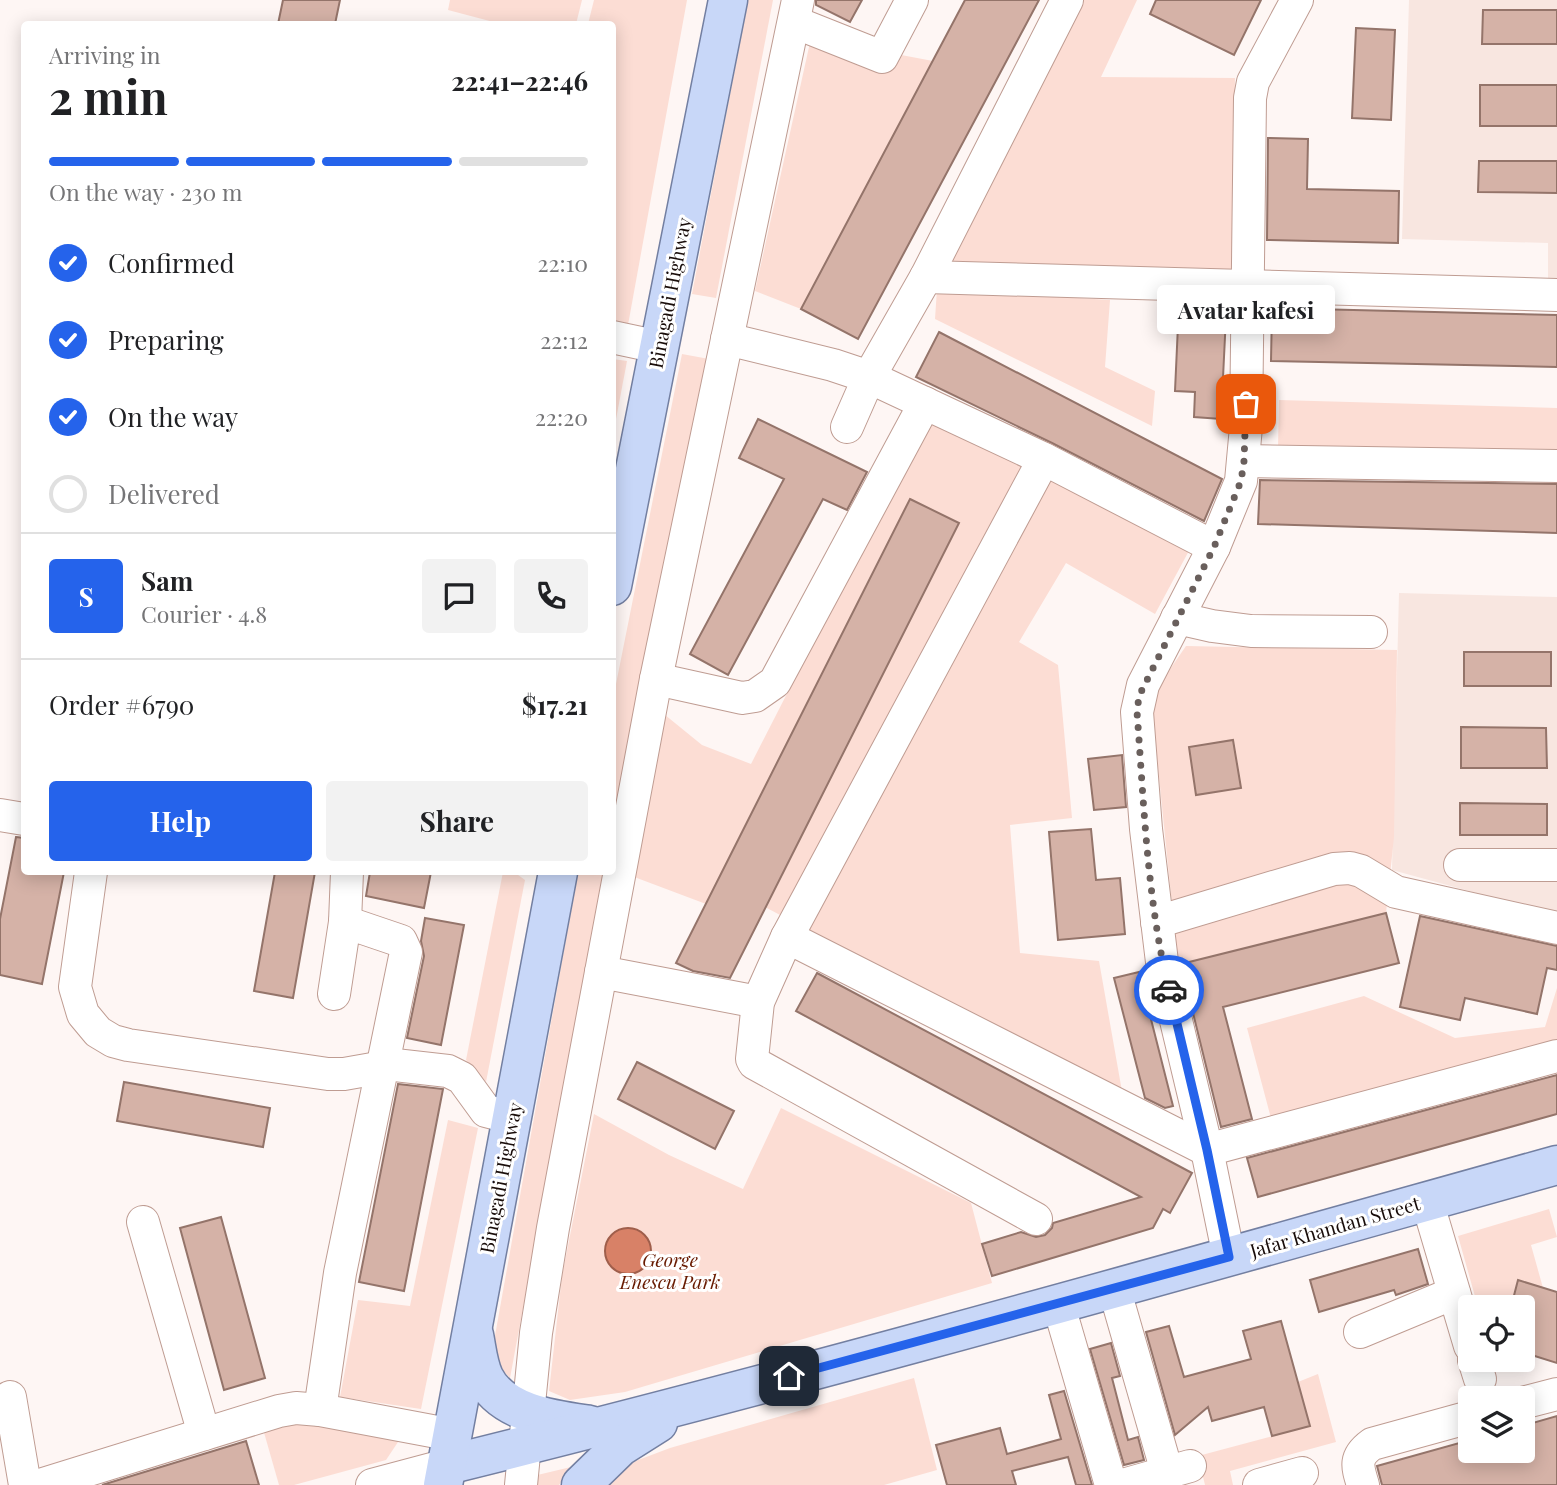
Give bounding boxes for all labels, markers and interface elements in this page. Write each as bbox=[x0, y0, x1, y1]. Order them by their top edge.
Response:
text: Arriving in bbox=[49, 39, 161, 70]
text: 22:41–22:46 bbox=[451, 63, 588, 98]
text: 2 min bbox=[49, 65, 168, 127]
text: On the way · 230 m bbox=[49, 176, 242, 207]
street label: Binagadi Highway bbox=[642, 215, 696, 370]
icon: check bbox=[49, 244, 87, 282]
text: Confirmed bbox=[108, 245, 235, 280]
text: 22:10 bbox=[538, 247, 588, 278]
callout: Avatar kafesi bbox=[1157, 285, 1335, 334]
text: Avatar kafesi bbox=[1178, 294, 1314, 325]
icon: check bbox=[49, 321, 87, 359]
text: Preparing bbox=[108, 322, 224, 357]
text: 22:12 bbox=[540, 324, 588, 355]
pin bbox=[1216, 374, 1276, 434]
icon: bag bbox=[1227, 385, 1265, 423]
icon: check bbox=[49, 398, 87, 436]
text: On the way bbox=[108, 399, 238, 434]
text: 22:20 bbox=[535, 401, 588, 432]
text: Delivered bbox=[108, 476, 220, 511]
button: chat bbox=[422, 559, 496, 633]
button: phone bbox=[514, 559, 588, 633]
text: Sam bbox=[141, 563, 193, 598]
text: S bbox=[78, 579, 94, 614]
text: Courier · 4.8 bbox=[141, 598, 267, 629]
text: Order #6790 bbox=[49, 687, 194, 722]
text: $17.21 bbox=[522, 687, 588, 722]
button: Help bbox=[49, 781, 312, 861]
button: Share bbox=[326, 781, 588, 861]
courier bbox=[1134, 955, 1204, 1025]
icon: car bbox=[1150, 971, 1188, 1009]
street label: Binagadi Highway bbox=[473, 1100, 527, 1255]
street label: Jafar Khandan Street bbox=[1246, 1189, 1423, 1263]
park label: George Enescu Park bbox=[619, 1246, 721, 1294]
map controls bbox=[1458, 1295, 1535, 1463]
button: locate bbox=[1458, 1295, 1535, 1372]
pin bbox=[759, 1346, 819, 1406]
icon: home bbox=[770, 1357, 808, 1395]
button: layers bbox=[1458, 1386, 1535, 1463]

